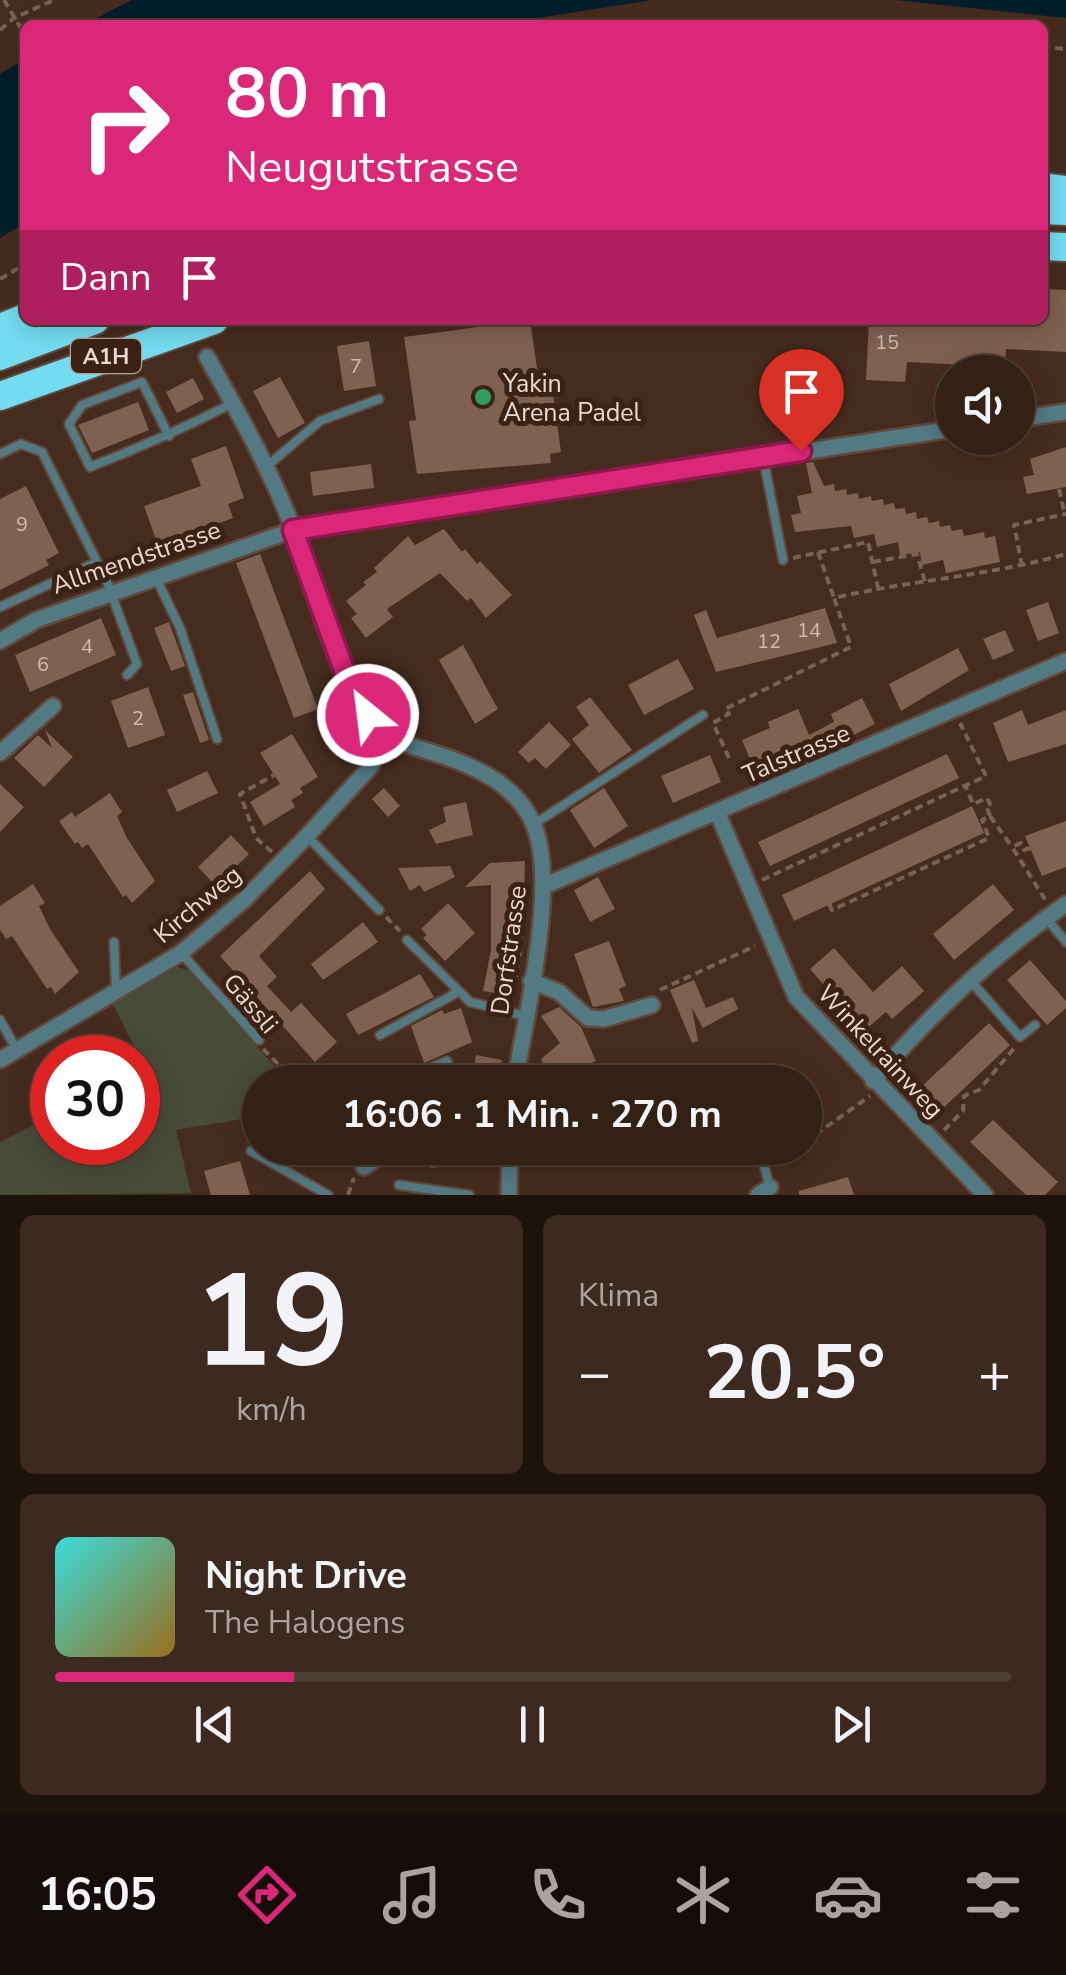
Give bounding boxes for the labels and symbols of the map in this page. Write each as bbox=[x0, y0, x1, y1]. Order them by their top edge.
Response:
house number: 15 bbox=[875, 329, 899, 356]
road number: A1H bbox=[71, 339, 141, 373]
pin bbox=[759, 349, 844, 452]
house number: 7 bbox=[350, 353, 362, 380]
place label: Yakin Arena Padel bbox=[502, 367, 642, 430]
marker: Yakin Arena Padel bbox=[472, 386, 494, 408]
house number: 9 bbox=[16, 511, 28, 538]
street label: Allmendstrasse bbox=[47, 513, 225, 603]
house number: 14 bbox=[797, 617, 821, 644]
house number: 12 bbox=[757, 628, 781, 655]
house number: 4 bbox=[81, 633, 93, 660]
house number: 6 bbox=[37, 651, 49, 678]
position arrow bbox=[316, 663, 420, 767]
house number: 2 bbox=[132, 705, 144, 732]
street label: Talstrasse bbox=[737, 716, 855, 792]
street label: Kirchweg bbox=[147, 858, 249, 951]
street label: Dorfstrasse bbox=[483, 883, 535, 1017]
street label: Gässli bbox=[215, 966, 285, 1041]
street label: Winkelrainweg bbox=[809, 978, 951, 1126]
speed limit sign: 30 bbox=[30, 1035, 160, 1165]

